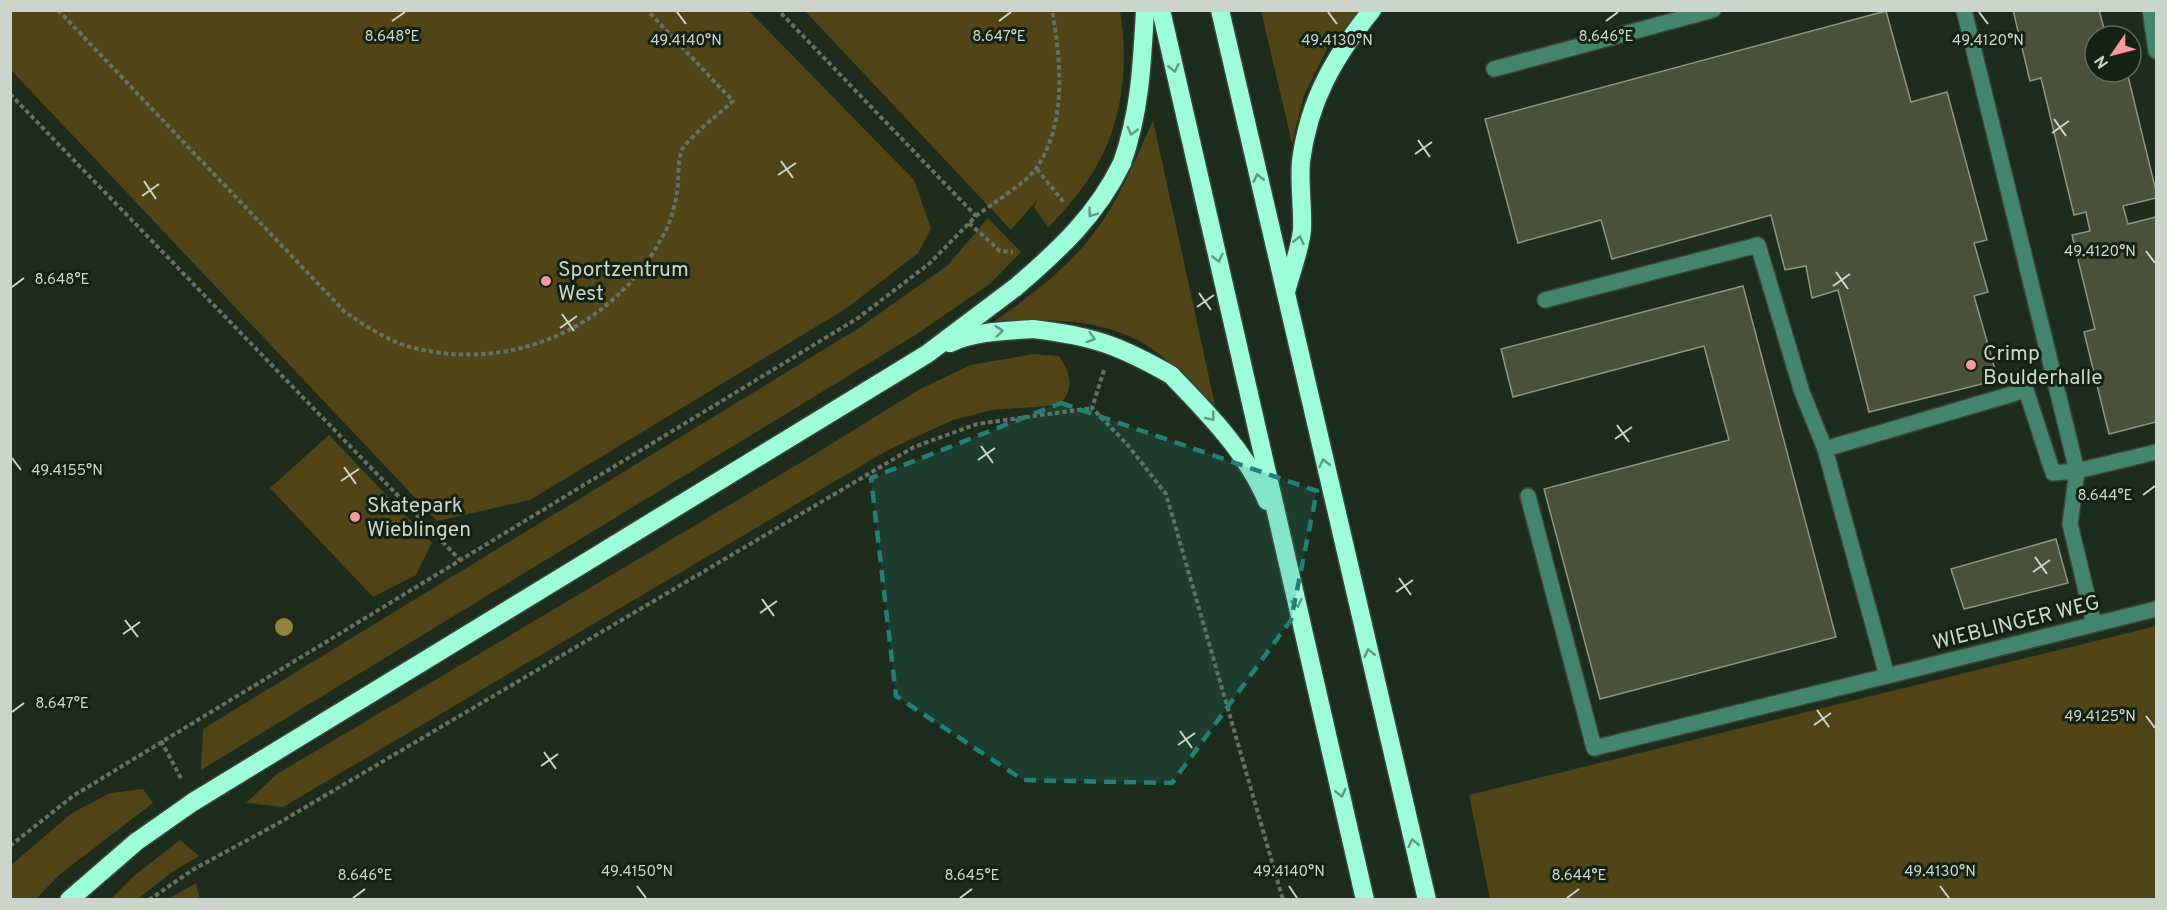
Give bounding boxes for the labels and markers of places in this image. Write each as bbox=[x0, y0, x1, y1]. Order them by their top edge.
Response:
place label: Sportzentrum West bbox=[558, 257, 689, 308]
marker: Sportzentrum West bbox=[539, 274, 553, 288]
place label: Crimp Boulderhalle bbox=[1983, 341, 2103, 392]
marker: Crimp Boulderhalle bbox=[1964, 358, 1978, 372]
place label: Skatepark Wieblingen bbox=[367, 493, 471, 544]
marker: Skatepark Wieblingen bbox=[348, 510, 362, 524]

